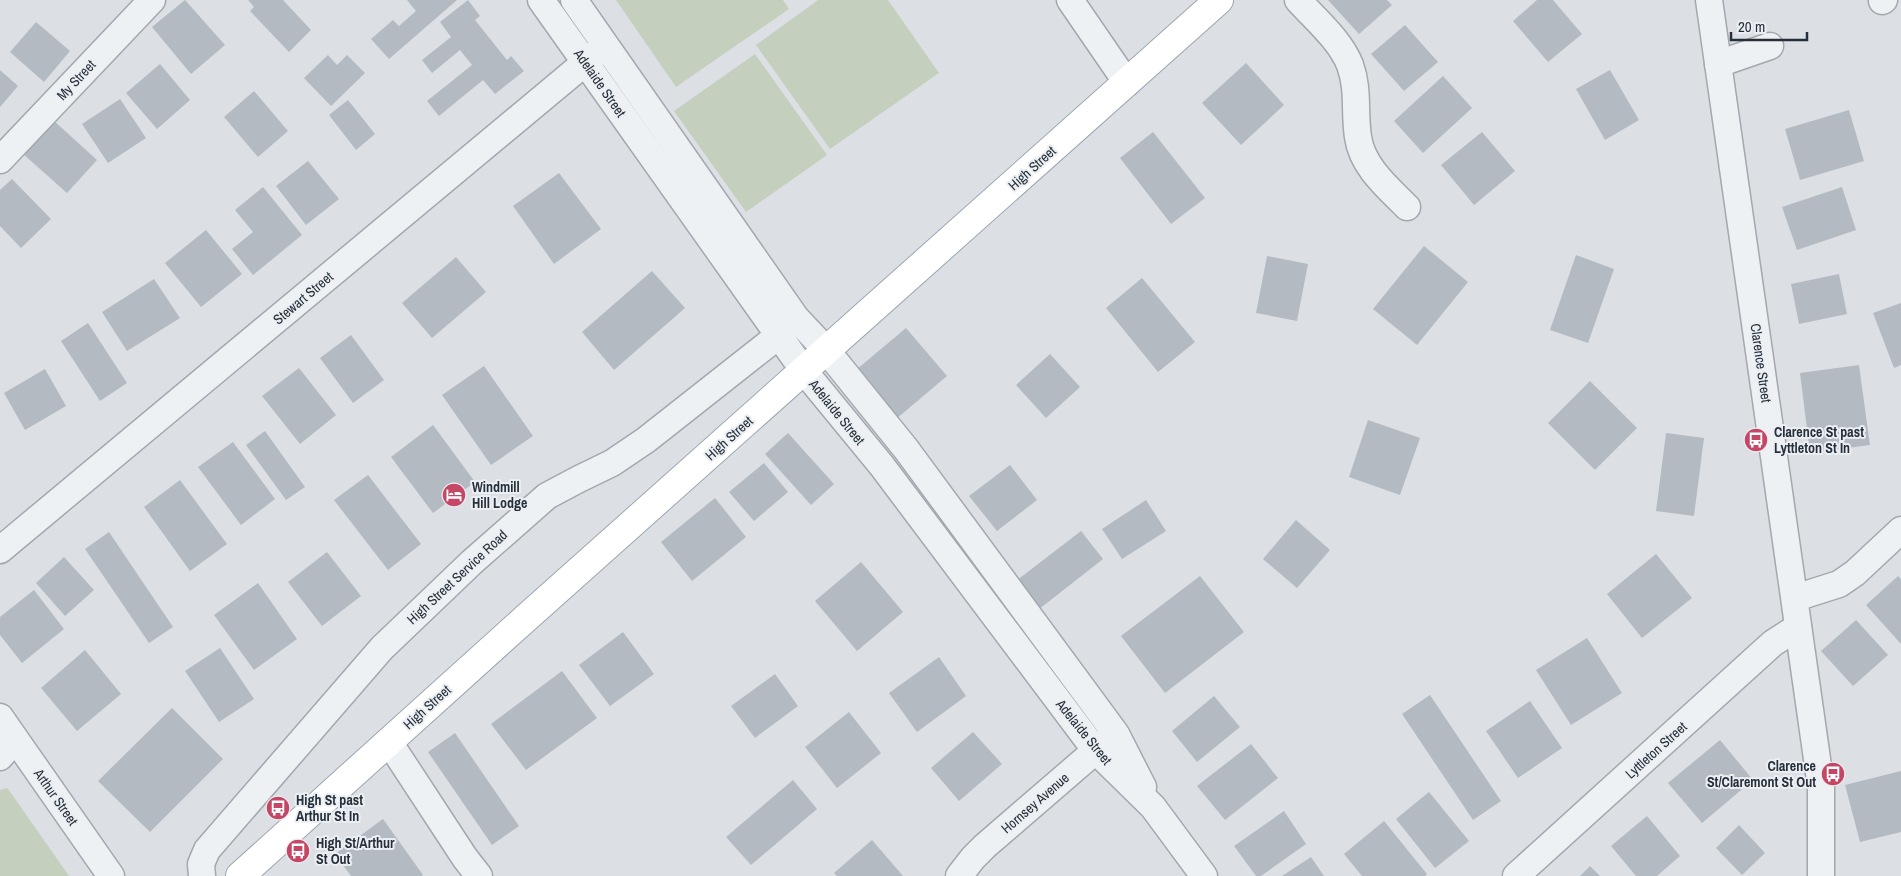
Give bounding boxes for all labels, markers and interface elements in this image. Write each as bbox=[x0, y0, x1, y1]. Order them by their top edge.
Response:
scale bar bbox=[1731, 10, 1807, 42]
text: 20 m bbox=[1738, 16, 1765, 37]
street label: Adelaide Street bbox=[569, 45, 630, 121]
street label: My Street bbox=[53, 56, 99, 104]
street label: High Street bbox=[1004, 142, 1060, 194]
street label: Stewart Street bbox=[269, 268, 337, 328]
street label: Clarence Street bbox=[1747, 322, 1775, 404]
street label: Adelaide Street bbox=[804, 375, 869, 448]
street label: High Street bbox=[701, 412, 757, 464]
place label: Clarence St past Lyttleton St In bbox=[1774, 423, 1864, 457]
bus stop icon: Clarence St past Lyttleton St In bbox=[1743, 427, 1769, 453]
place label: Windmill Hill Lodge bbox=[472, 478, 528, 512]
hotel icon: Windmill Hill Lodge bbox=[441, 482, 467, 508]
street label: High Street Service Road bbox=[403, 526, 511, 628]
street label: High Street bbox=[399, 681, 455, 733]
street label: Adelaide Street bbox=[1051, 695, 1116, 768]
street label: Lyttleton Street bbox=[1621, 718, 1691, 782]
place label: Clarence St/Claremont St Out bbox=[1707, 757, 1816, 791]
bus stop icon: Clarence St/Claremont St Out bbox=[1820, 761, 1846, 787]
street label: Arthur Street bbox=[29, 764, 82, 829]
street label: Hornsey Avenue bbox=[997, 769, 1073, 837]
place label: High St past Arthur St In bbox=[296, 791, 363, 825]
bus stop icon: High St past Arthur St In bbox=[265, 795, 291, 821]
place label: High St/Arthur St Out bbox=[316, 834, 395, 868]
bus stop icon: High St/Arthur St Out bbox=[285, 838, 311, 864]

